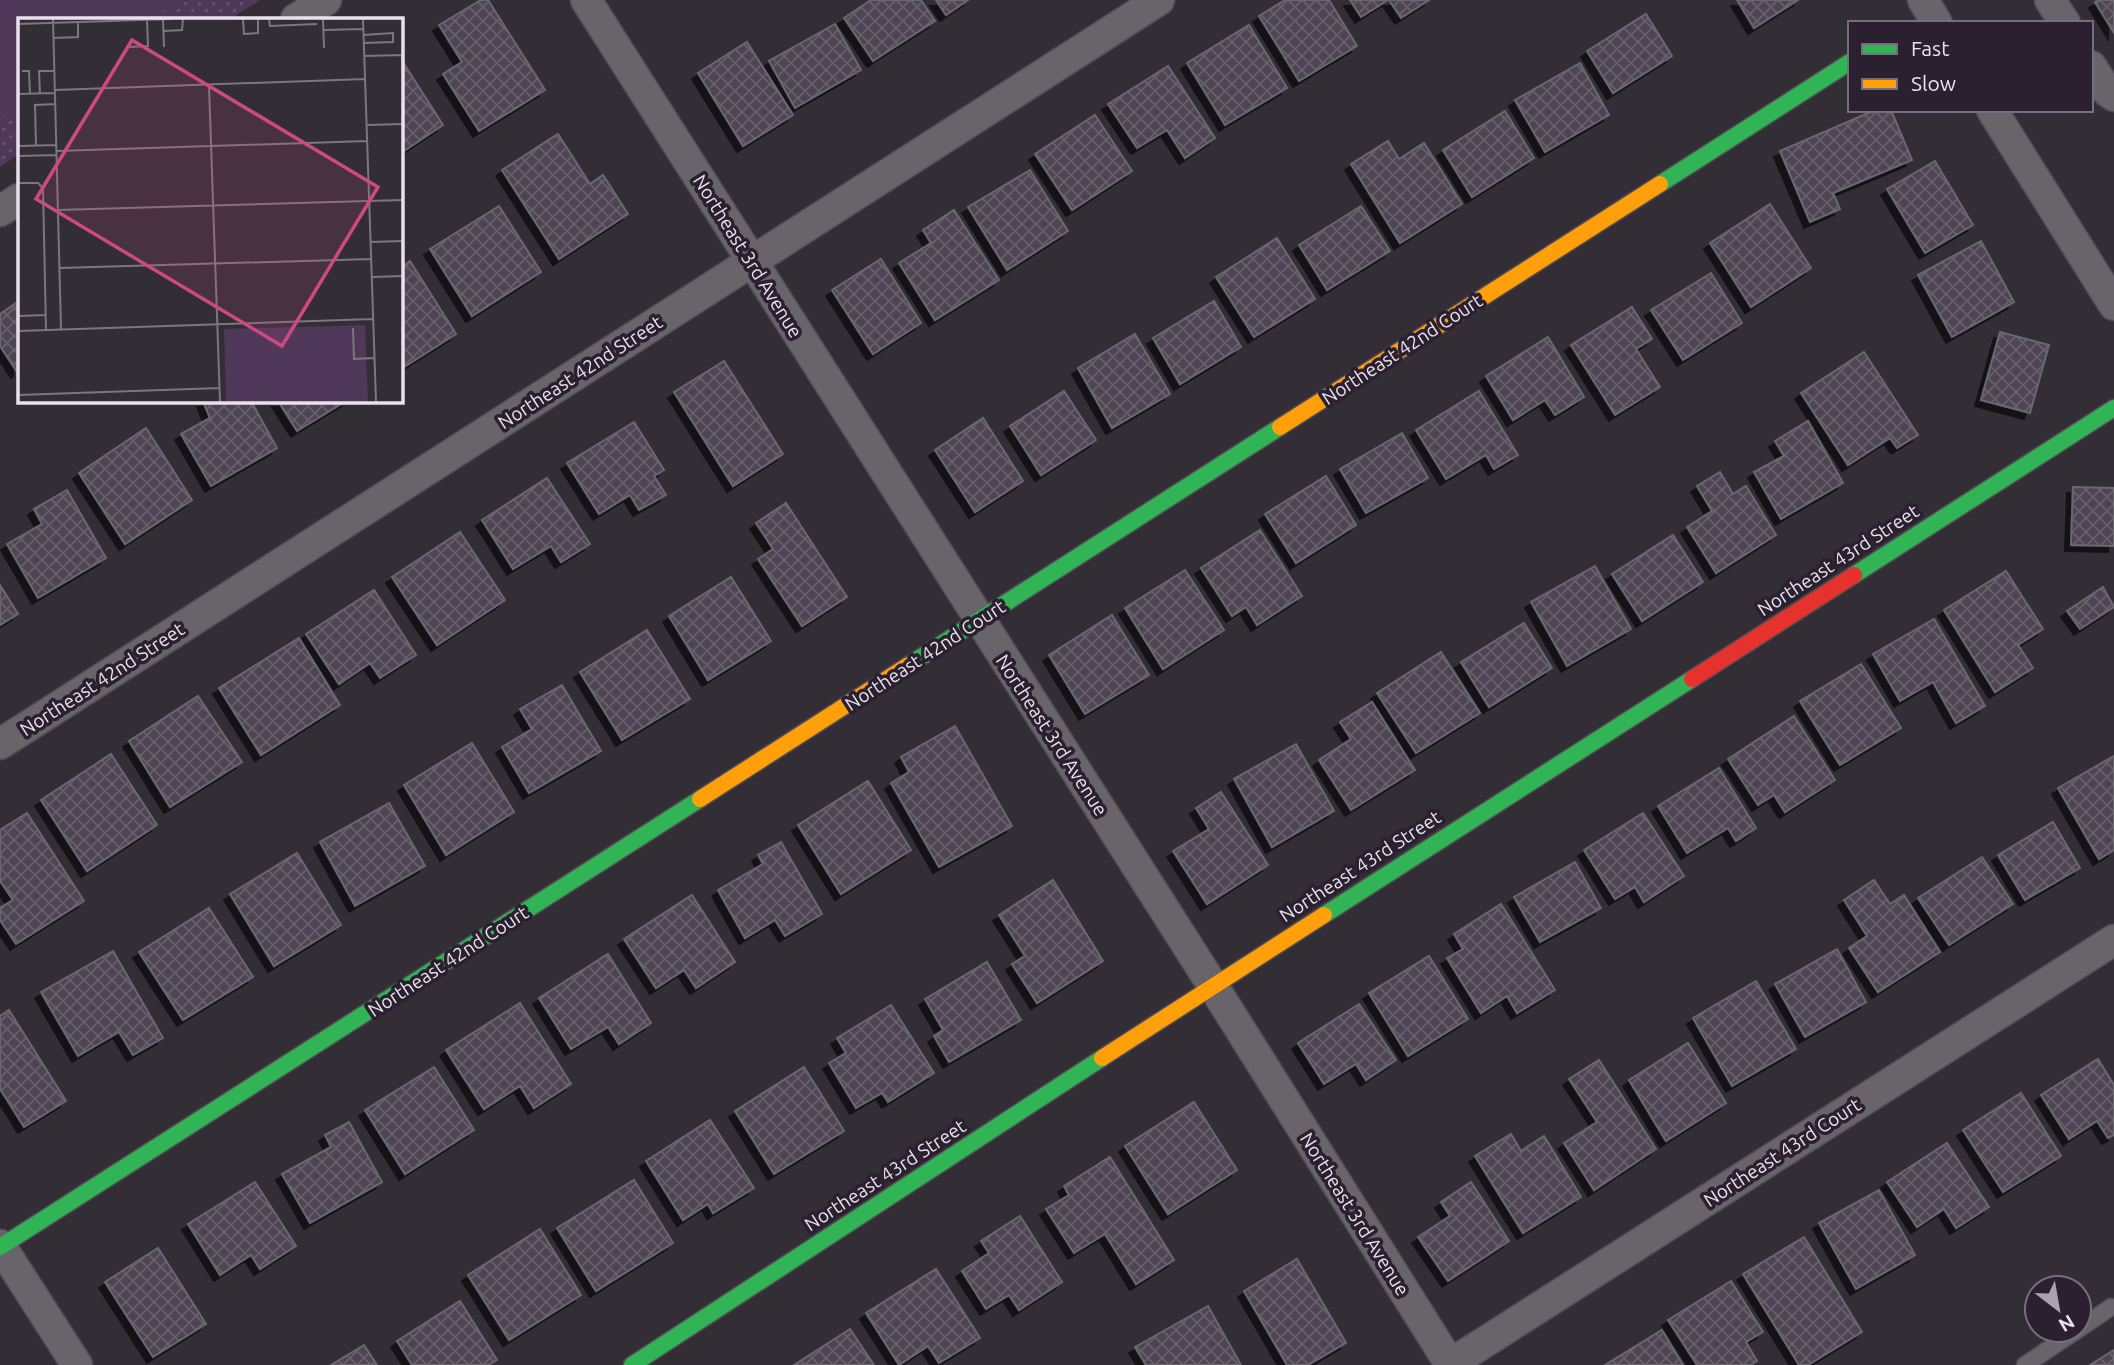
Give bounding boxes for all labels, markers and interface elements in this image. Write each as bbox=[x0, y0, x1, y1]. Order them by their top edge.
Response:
inset map bbox=[18, 18, 402, 402]
legend bbox=[1848, 21, 2093, 112]
text: Fast bbox=[1911, 36, 1949, 60]
text: Slow bbox=[1911, 71, 1956, 95]
street label: Northeast 3rd Avenue bbox=[689, 170, 807, 342]
street label: Northeast 42nd Court bbox=[1318, 289, 1487, 409]
street label: Northeast 42nd Street bbox=[494, 310, 667, 433]
street label: Northeast 43rd Street bbox=[1753, 499, 1923, 620]
street label: Northeast 42nd Court bbox=[841, 595, 1010, 715]
street label: Northeast 42nd Street bbox=[16, 617, 189, 740]
street label: Northeast 3rd Avenue bbox=[992, 650, 1112, 820]
street label: Northeast 43rd Street bbox=[1275, 805, 1445, 926]
street label: Northeast 42nd Court bbox=[364, 901, 533, 1021]
street label: Northeast 43rd Court bbox=[1699, 1093, 1865, 1211]
street label: Northeast 43rd Street bbox=[800, 1114, 970, 1235]
street label: Northeast 3rd Avenue bbox=[1296, 1128, 1414, 1300]
north arrow bbox=[2023, 1274, 2093, 1344]
text: N bbox=[2055, 1310, 2079, 1337]

